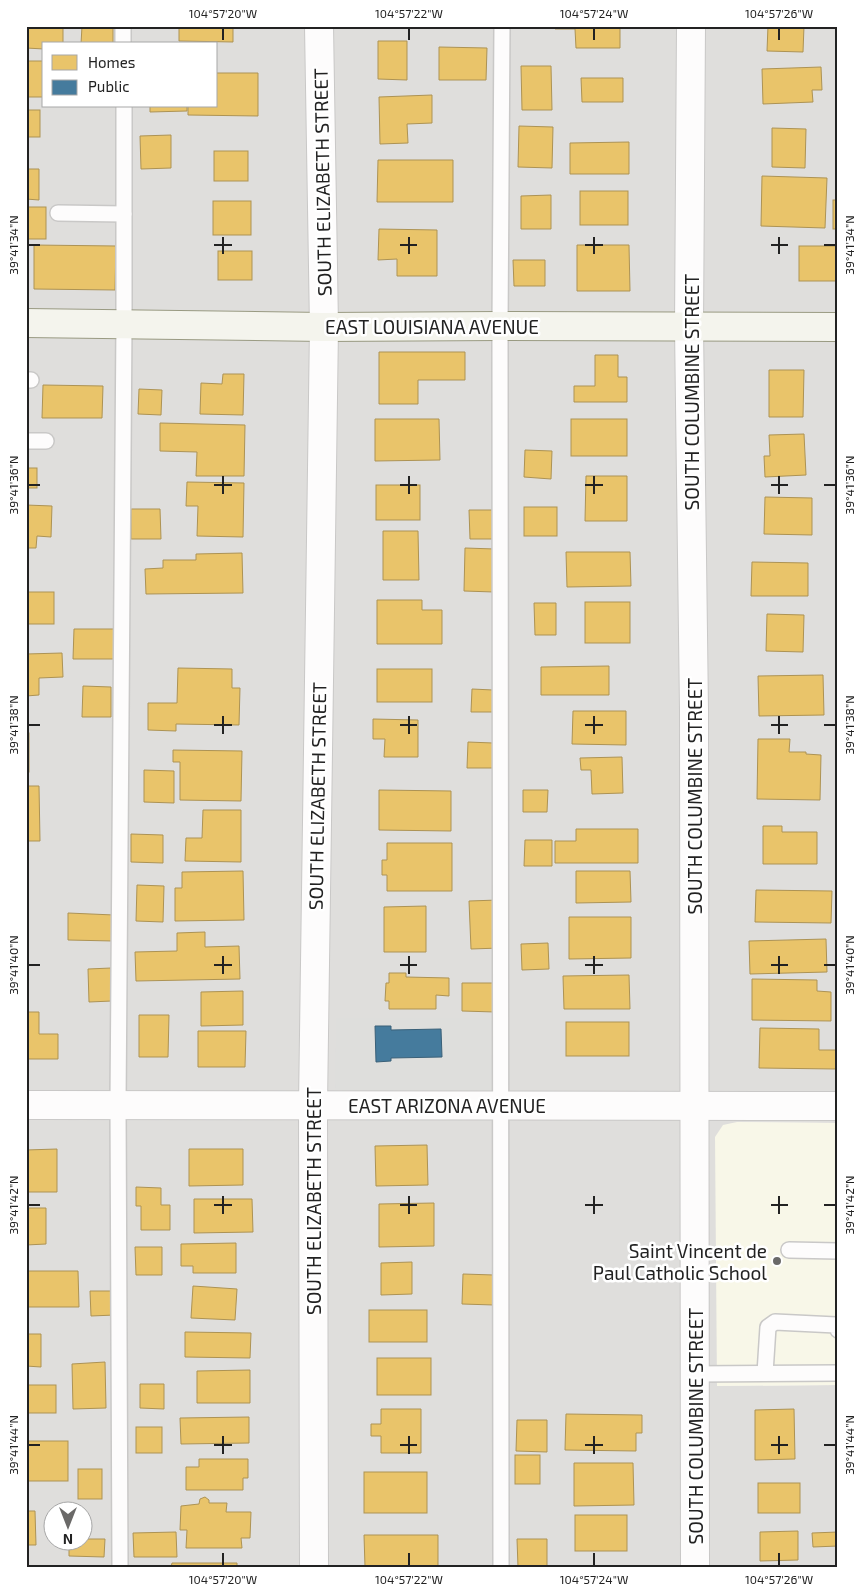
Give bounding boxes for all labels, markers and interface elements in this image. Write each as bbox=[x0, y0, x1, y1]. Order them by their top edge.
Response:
text: 104°57'20"W bbox=[189, 6, 257, 20]
text: 104°57'22"W bbox=[375, 6, 443, 20]
text: 104°57'24"W bbox=[560, 6, 628, 20]
text: 104°57'26"W bbox=[745, 6, 813, 20]
legend bbox=[42, 42, 218, 108]
text: Homes bbox=[88, 53, 135, 71]
street label: SOUTH ELIZABETH STREET bbox=[309, 68, 335, 296]
text: Public bbox=[88, 77, 129, 95]
text: 39°41'34"N bbox=[6, 215, 20, 275]
text: 39°41'34"N bbox=[842, 215, 856, 275]
street label: SOUTH COLUMBINE STREET bbox=[680, 274, 703, 510]
street label: EAST LOUISIANA AVENUE bbox=[325, 315, 539, 338]
text: 39°41'36"N bbox=[6, 456, 20, 514]
text: 39°41'36"N bbox=[842, 456, 856, 514]
street label: SOUTH COLUMBINE STREET bbox=[683, 678, 706, 914]
street label: SOUTH ELIZABETH STREET bbox=[304, 682, 330, 910]
text: 39°41'38"N bbox=[6, 695, 20, 755]
text: 39°41'38"N bbox=[842, 695, 856, 755]
text: 39°41'40"N bbox=[6, 935, 20, 995]
text: 39°41'40"N bbox=[842, 935, 856, 995]
street label: SOUTH ELIZABETH STREET bbox=[302, 1087, 325, 1315]
street label: EAST ARIZONA AVENUE bbox=[348, 1094, 546, 1117]
text: 39°41'42"N bbox=[6, 1175, 20, 1235]
text: 39°41'42"N bbox=[842, 1175, 856, 1235]
place label: Saint Vincent de Paul Catholic School bbox=[593, 1239, 767, 1284]
marker: Saint Vincent de Paul Catholic School bbox=[771, 1255, 783, 1267]
street label: SOUTH COLUMBINE STREET bbox=[684, 1308, 707, 1544]
text: 39°41'44"N bbox=[6, 1415, 20, 1475]
text: 39°41'44"N bbox=[842, 1415, 856, 1475]
north arrow bbox=[42, 1500, 92, 1550]
text: N bbox=[63, 1531, 73, 1548]
text: 104°57'20"W bbox=[189, 1572, 257, 1586]
text: 104°57'22"W bbox=[375, 1572, 443, 1586]
text: 104°57'24"W bbox=[560, 1572, 628, 1586]
text: 104°57'26"W bbox=[745, 1572, 813, 1586]

